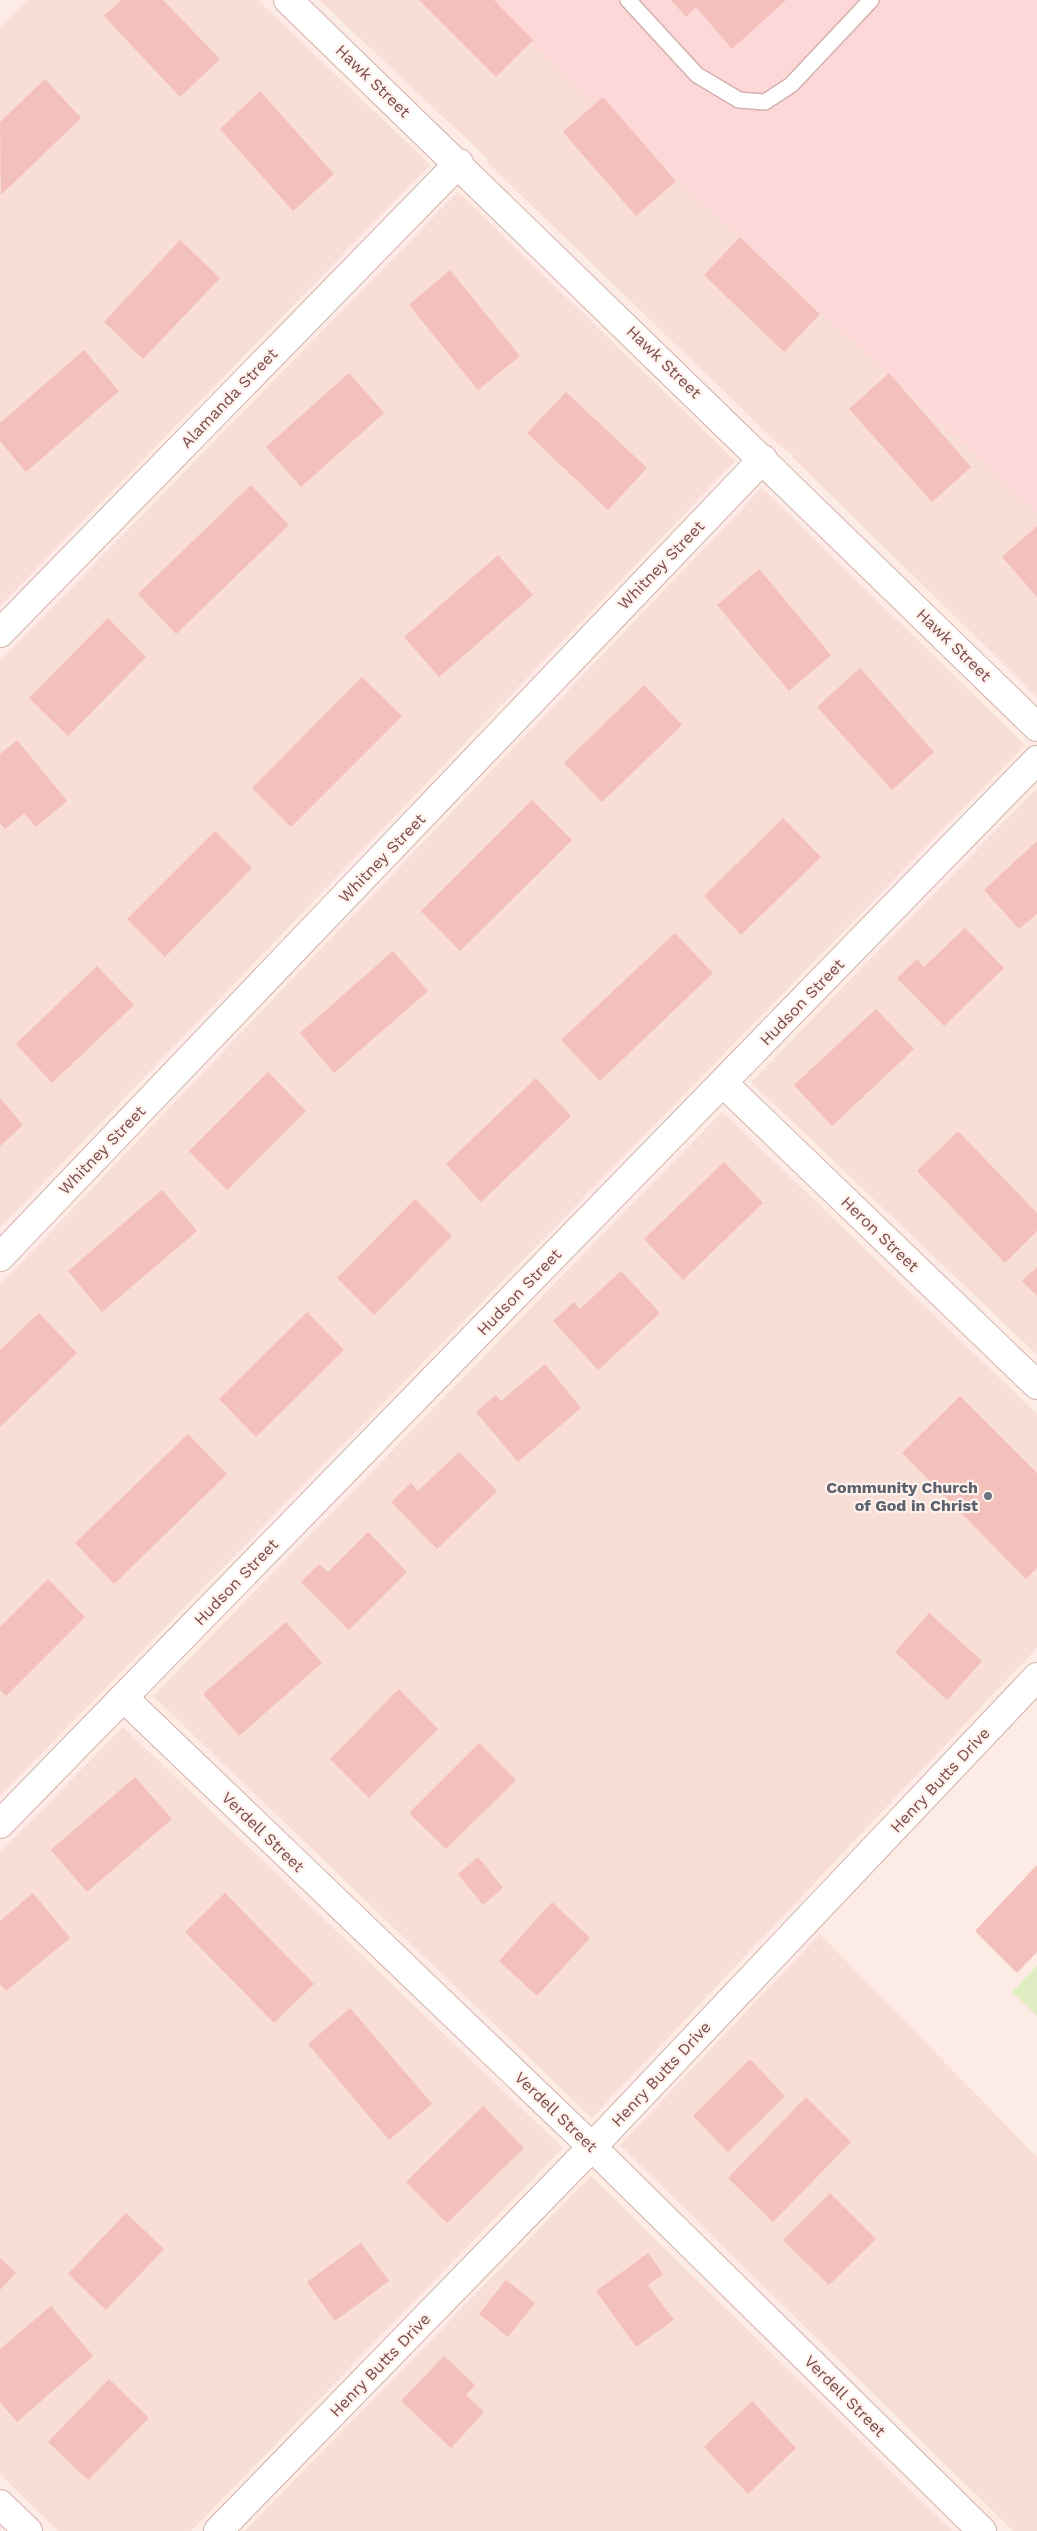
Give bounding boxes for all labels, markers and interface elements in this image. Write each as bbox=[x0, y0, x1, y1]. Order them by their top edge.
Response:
street label: Hawk Street bbox=[332, 41, 414, 121]
street label: Hawk Street bbox=[623, 322, 705, 402]
street label: Alamanda Street bbox=[177, 344, 282, 452]
street label: Whitney Street bbox=[614, 516, 708, 613]
street label: Hawk Street bbox=[913, 605, 995, 685]
street label: Whitney Street bbox=[335, 809, 429, 906]
street label: Hudson Street bbox=[756, 955, 848, 1049]
street label: Whitney Street bbox=[55, 1101, 149, 1198]
street label: Heron Street bbox=[837, 1192, 923, 1276]
street label: Hudson Street bbox=[473, 1245, 565, 1339]
place label: Community Church of God in Christ bbox=[826, 1478, 978, 1515]
marker: Community Church of God in Christ bbox=[982, 1490, 994, 1502]
street label: Hudson Street bbox=[190, 1535, 282, 1629]
street label: Henry Butts Drive bbox=[886, 1723, 994, 1837]
street label: Verdell Street bbox=[218, 1788, 308, 1876]
street label: Henry Butts Drive bbox=[607, 2017, 715, 2131]
street label: Verdell Street bbox=[511, 2068, 601, 2156]
street label: Henry Butts Drive bbox=[326, 2309, 434, 2421]
street label: Verdell Street bbox=[800, 2351, 890, 2441]

